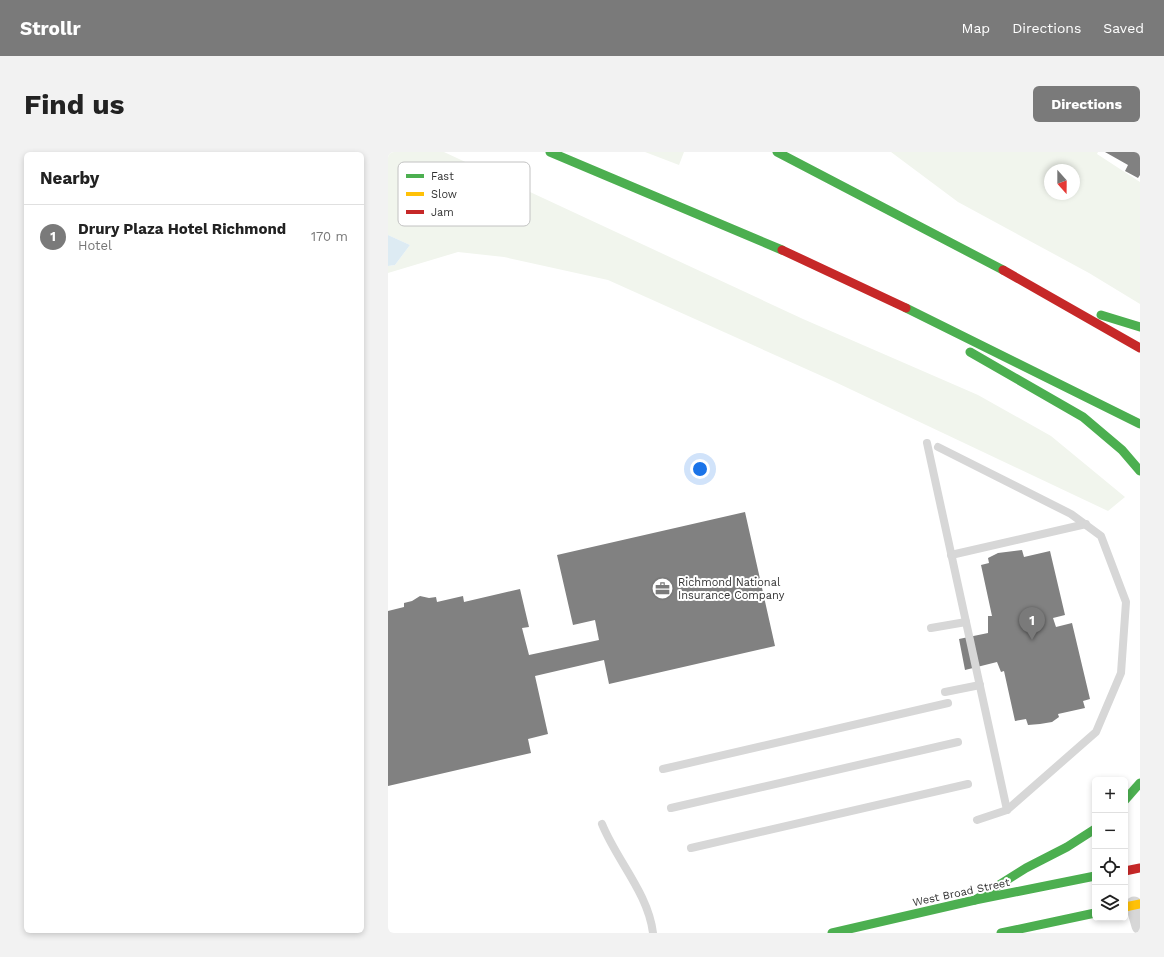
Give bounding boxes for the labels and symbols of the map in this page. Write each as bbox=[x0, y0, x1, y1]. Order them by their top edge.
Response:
legend bbox=[398, 162, 530, 226]
north arrow bbox=[1044, 164, 1080, 200]
text: Fast bbox=[431, 170, 454, 183]
text: Slow bbox=[431, 188, 457, 201]
text: Jam bbox=[431, 206, 454, 219]
your location bbox=[690, 459, 710, 479]
office icon: Richmond National Insurance Company bbox=[650, 575, 676, 601]
place label: Richmond National Insurance Company bbox=[678, 576, 785, 602]
pin: 1 bbox=[1019, 607, 1045, 640]
street label: West Broad Street bbox=[911, 876, 1011, 909]

